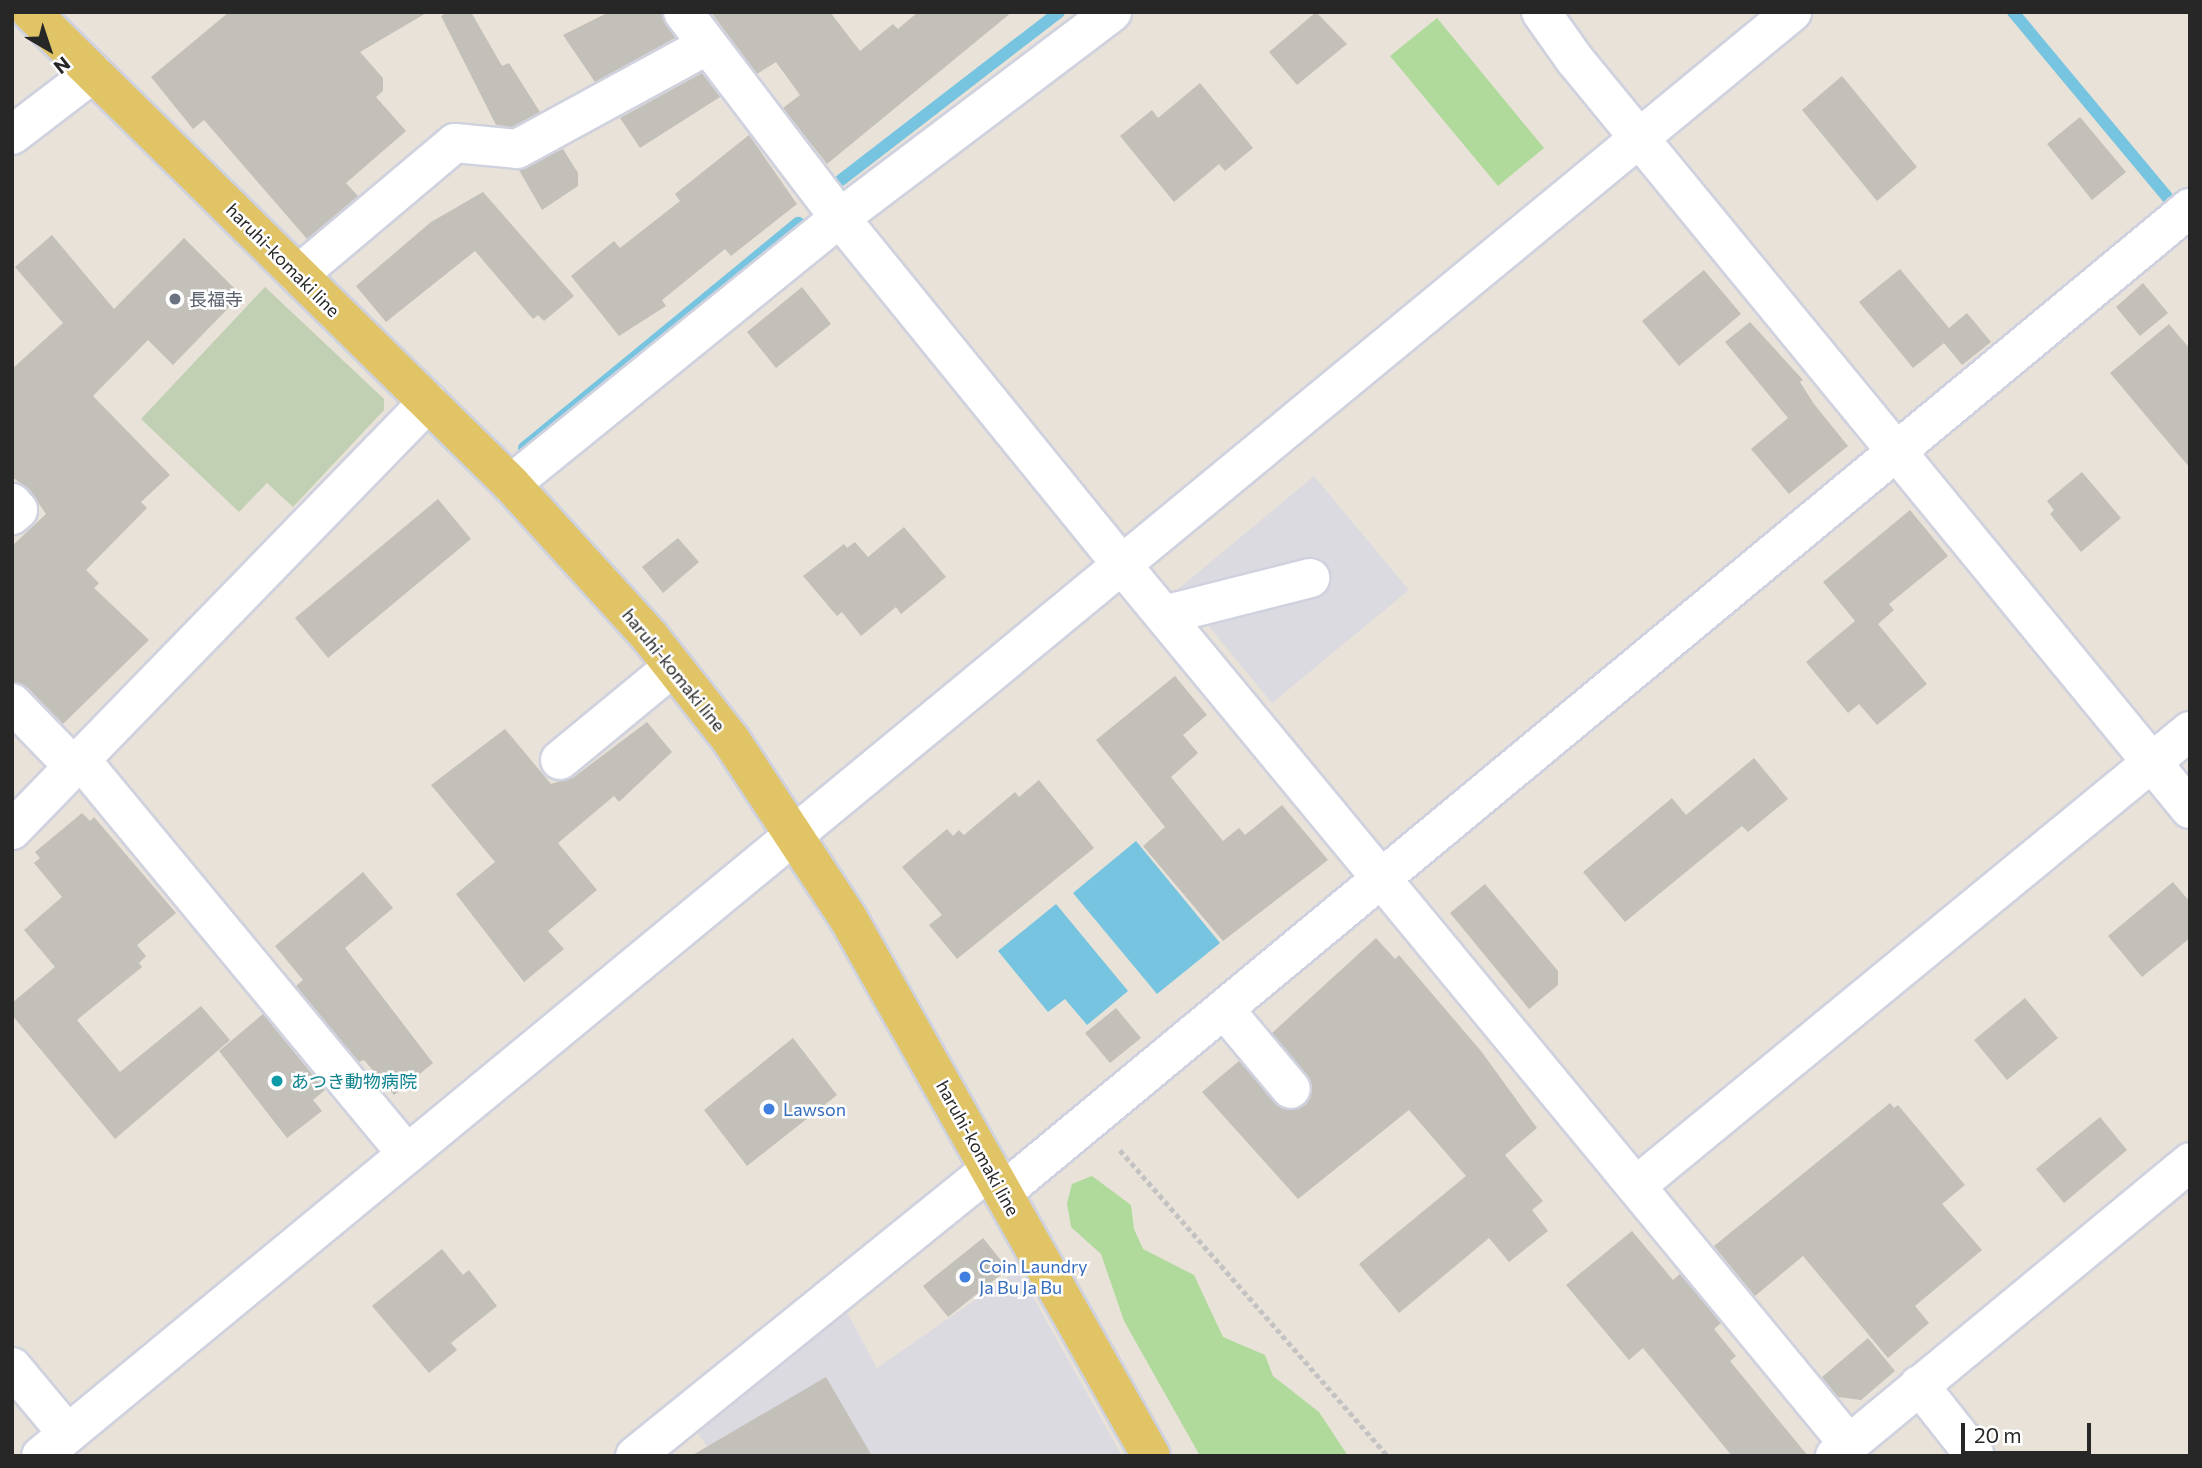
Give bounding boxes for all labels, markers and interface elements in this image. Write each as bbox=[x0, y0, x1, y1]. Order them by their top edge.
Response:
north arrow bbox=[14, 14, 84, 84]
text: N bbox=[50, 52, 75, 79]
street label: haruhi-komaki line bbox=[222, 199, 344, 321]
place label: 長福寺 bbox=[189, 288, 243, 310]
marker: 長福寺 bbox=[167, 291, 183, 307]
street label: haruhi-komaki line bbox=[618, 604, 730, 736]
place label: あつき動物病院 bbox=[291, 1070, 417, 1092]
marker: あつき動物病院 bbox=[269, 1073, 285, 1089]
street label: haruhi-komaki line bbox=[932, 1076, 1024, 1220]
place label: Lawson bbox=[783, 1098, 846, 1120]
marker: Lawson bbox=[761, 1101, 777, 1117]
place label: Coin Laundry Ja Bu Ja Bu bbox=[979, 1256, 1087, 1298]
marker: Coin Laundry Ja Bu Ja Bu bbox=[957, 1269, 973, 1285]
scale bar bbox=[1964, 1408, 2094, 1452]
text: 20 m bbox=[1974, 1422, 2022, 1447]

